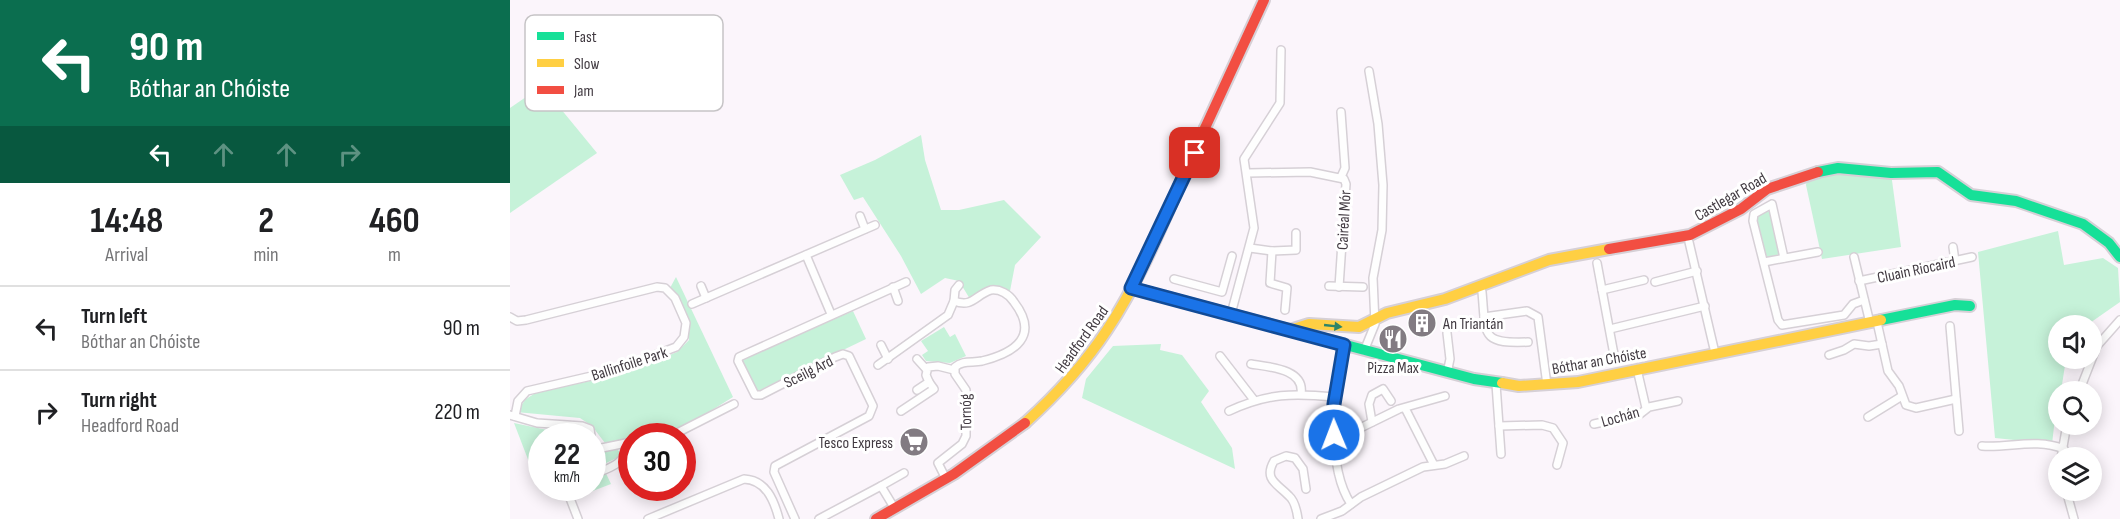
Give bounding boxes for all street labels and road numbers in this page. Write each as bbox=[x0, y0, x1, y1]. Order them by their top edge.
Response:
street label: Castlegar Road bbox=[1691, 169, 1770, 225]
street label: Cairéal Mór bbox=[1333, 189, 1356, 250]
street label: Cluain Riocaird bbox=[1876, 253, 1957, 288]
street label: Headford Road bbox=[1051, 303, 1113, 377]
street label: Ballinfoile Park bbox=[589, 343, 670, 386]
street label: Bóthar an Chóiste bbox=[1551, 344, 1648, 379]
street label: Sceilg Ard bbox=[781, 352, 836, 393]
street label: Tornóg bbox=[957, 394, 976, 430]
street label: Lochán bbox=[1599, 403, 1642, 432]

